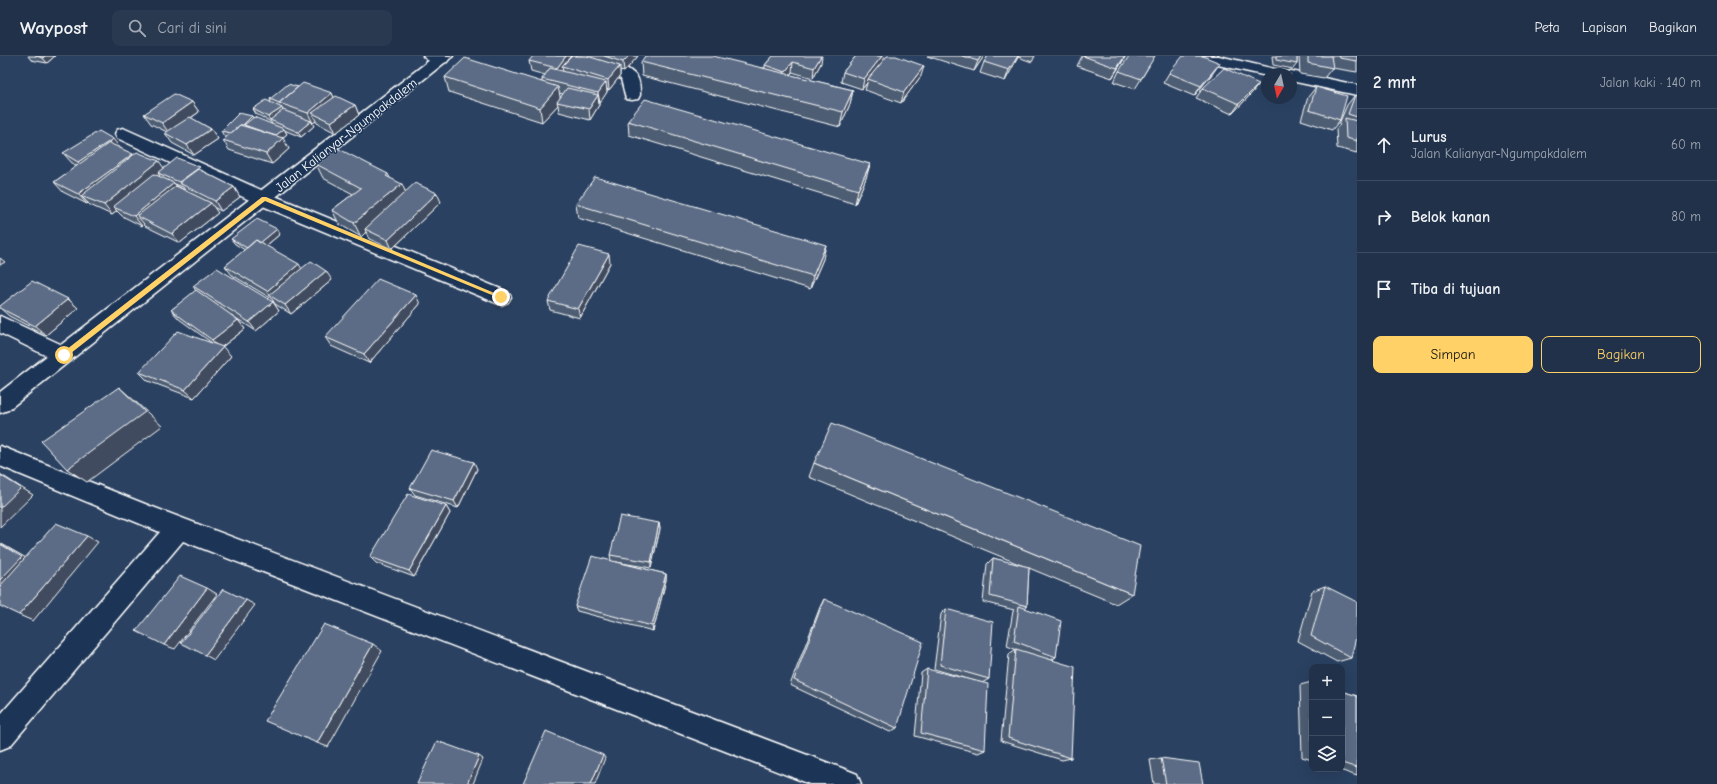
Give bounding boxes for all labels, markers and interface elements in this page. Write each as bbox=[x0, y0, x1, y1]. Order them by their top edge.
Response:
search box bbox=[112, 10, 392, 46]
text: Waypost bbox=[20, 17, 88, 39]
icon: search bbox=[126, 17, 148, 39]
text: Cari di sini bbox=[158, 19, 227, 37]
text: Peta bbox=[1535, 19, 1560, 36]
text: Lapisan bbox=[1582, 19, 1627, 36]
text: Bagikan bbox=[1649, 19, 1697, 36]
north arrow bbox=[1261, 68, 1297, 104]
text: 2 mnt bbox=[1373, 73, 1416, 92]
street label: Jalan Kalianyar-Ngumpakdalem bbox=[272, 75, 420, 195]
text: Jalan kaki · 140 m bbox=[1600, 75, 1701, 90]
text: Lurus bbox=[1411, 128, 1447, 146]
icon: ahead bbox=[1373, 134, 1395, 156]
text: 60 m bbox=[1671, 137, 1701, 152]
text: Jalan Kalianyar-Ngumpakdalem bbox=[1411, 146, 1587, 161]
icon: right bbox=[1373, 206, 1395, 228]
text: Belok kanan bbox=[1411, 208, 1490, 226]
text: 80 m bbox=[1671, 209, 1701, 224]
icon: arrive bbox=[1373, 278, 1395, 300]
text: Tiba di tujuan bbox=[1411, 280, 1500, 298]
route end bbox=[492, 288, 510, 306]
button: Simpan bbox=[1373, 336, 1533, 373]
button: Bagikan bbox=[1541, 336, 1701, 373]
route start bbox=[55, 346, 73, 364]
map controls bbox=[1309, 664, 1345, 772]
button: + bbox=[1309, 664, 1345, 700]
button: − bbox=[1309, 700, 1345, 736]
button: layers bbox=[1309, 736, 1345, 772]

